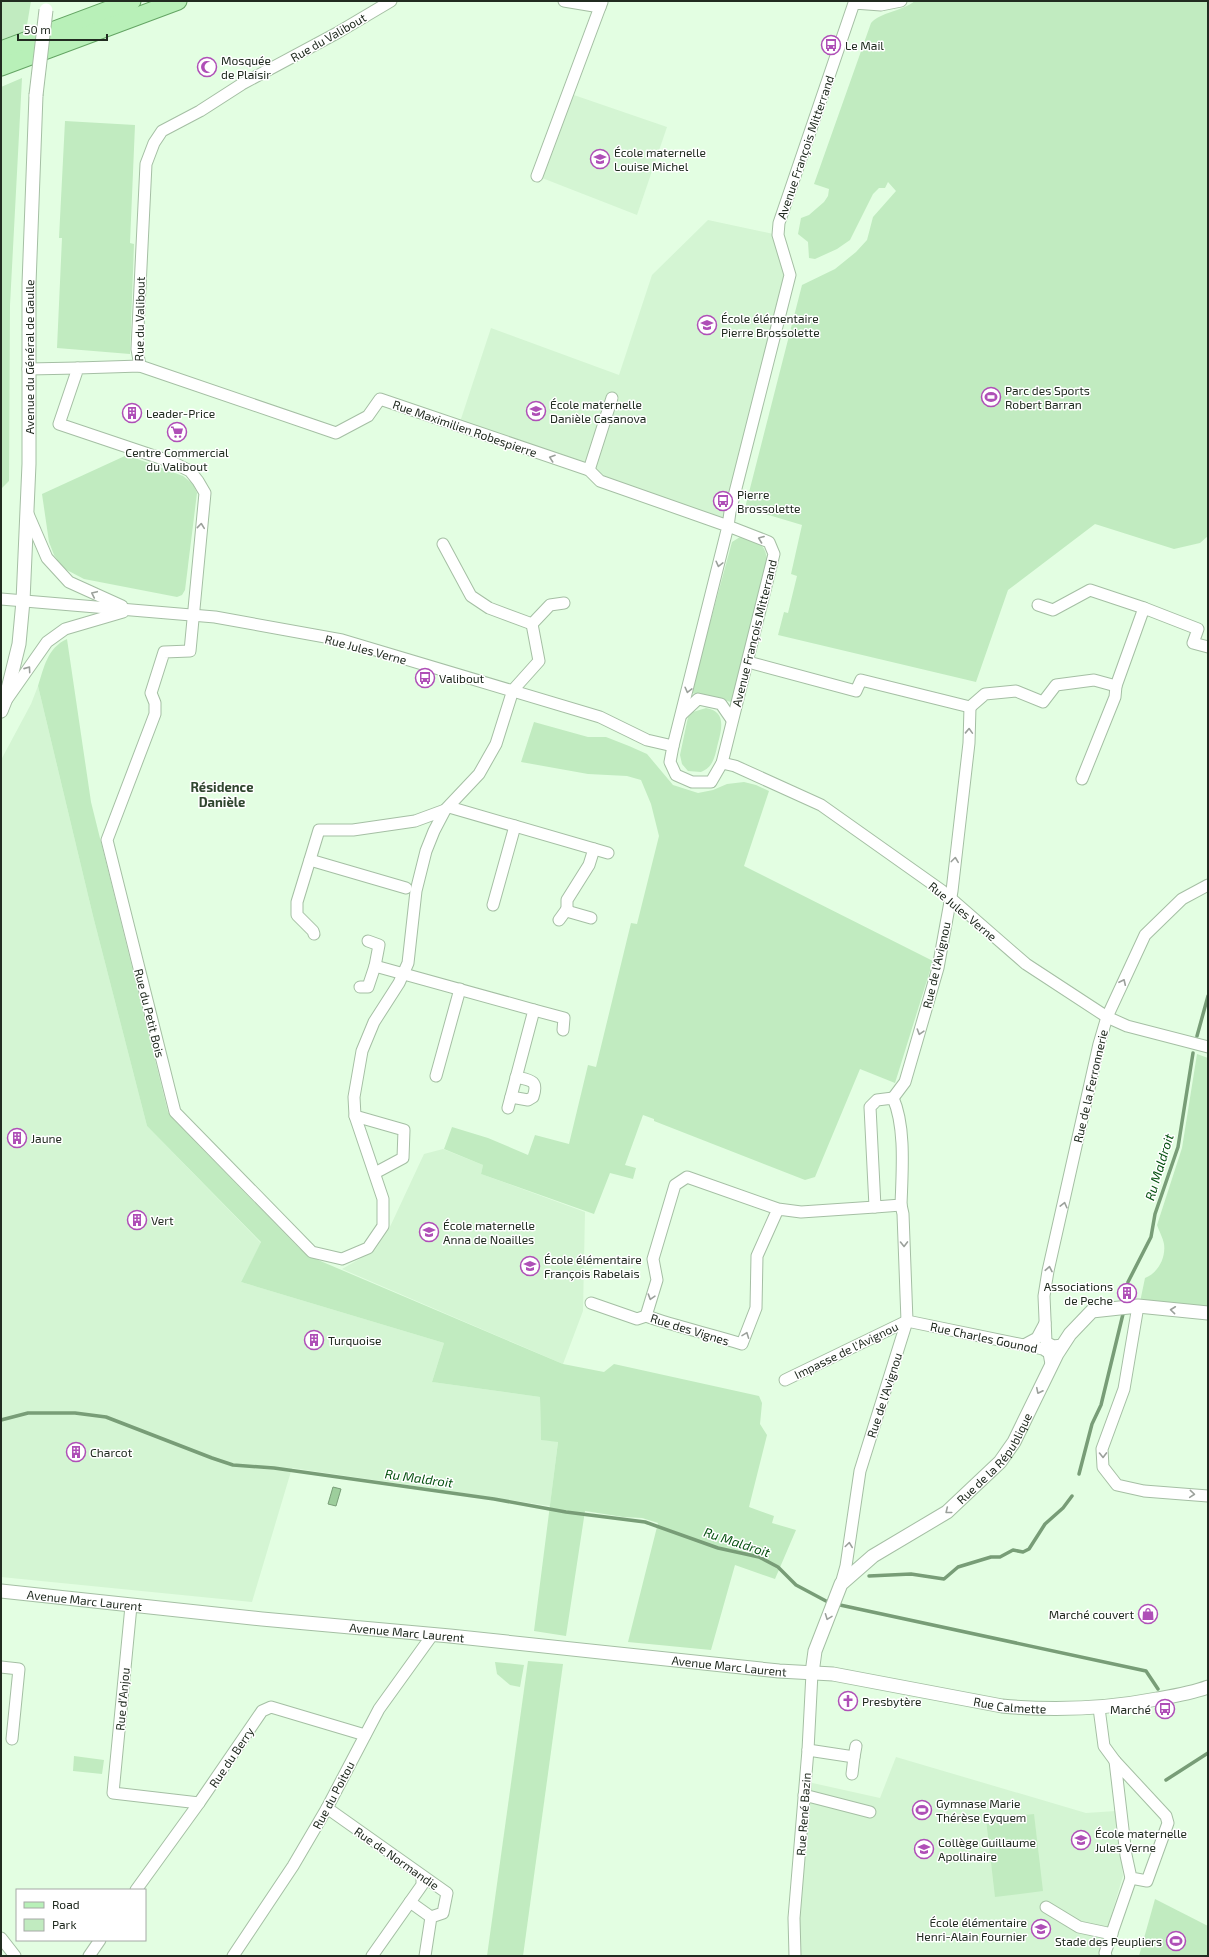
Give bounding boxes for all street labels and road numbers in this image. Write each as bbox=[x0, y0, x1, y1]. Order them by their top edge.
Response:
street label: Rue du Valibout bbox=[288, 10, 369, 64]
street label: Avenue François Mitterrand bbox=[774, 73, 837, 221]
street label: Rue du Valibout bbox=[131, 276, 147, 361]
street label: Avenue du Général de Gaulle bbox=[22, 279, 36, 434]
street label: Rue Maximilien Robespierre bbox=[391, 397, 539, 459]
street label: Avenue François Mitterrand bbox=[729, 558, 780, 708]
street label: Rue Jules Verne bbox=[324, 631, 408, 667]
street label: Rue Jules Verne bbox=[926, 879, 1000, 943]
street label: Rue de l'Avignou bbox=[919, 920, 953, 1010]
street label: Rue du Petit Bois bbox=[132, 967, 168, 1059]
street label: Rue de la Ferronnerie bbox=[1070, 1028, 1110, 1144]
street label: Rue des Vignes bbox=[649, 1310, 731, 1348]
street label: Impasse de l'Avignou bbox=[792, 1319, 900, 1381]
street label: Rue Charles Gounod bbox=[929, 1319, 1039, 1355]
street label: Rue de l'Avignou bbox=[864, 1351, 904, 1439]
street label: Rue de la République bbox=[954, 1410, 1034, 1506]
street label: Avenue Marc Laurent bbox=[26, 1587, 143, 1613]
street label: Avenue Marc Laurent bbox=[349, 1620, 466, 1645]
street label: Avenue Marc Laurent bbox=[671, 1653, 787, 1678]
street label: Rue d'Anjou bbox=[112, 1667, 133, 1731]
street label: Rue Calmette bbox=[972, 1694, 1046, 1716]
street label: Rue du Berry bbox=[206, 1724, 257, 1790]
street label: Rue du Poitou bbox=[309, 1759, 357, 1831]
street label: Rue René Bazin bbox=[793, 1772, 813, 1856]
street label: Rue de Normandie bbox=[352, 1824, 442, 1892]

